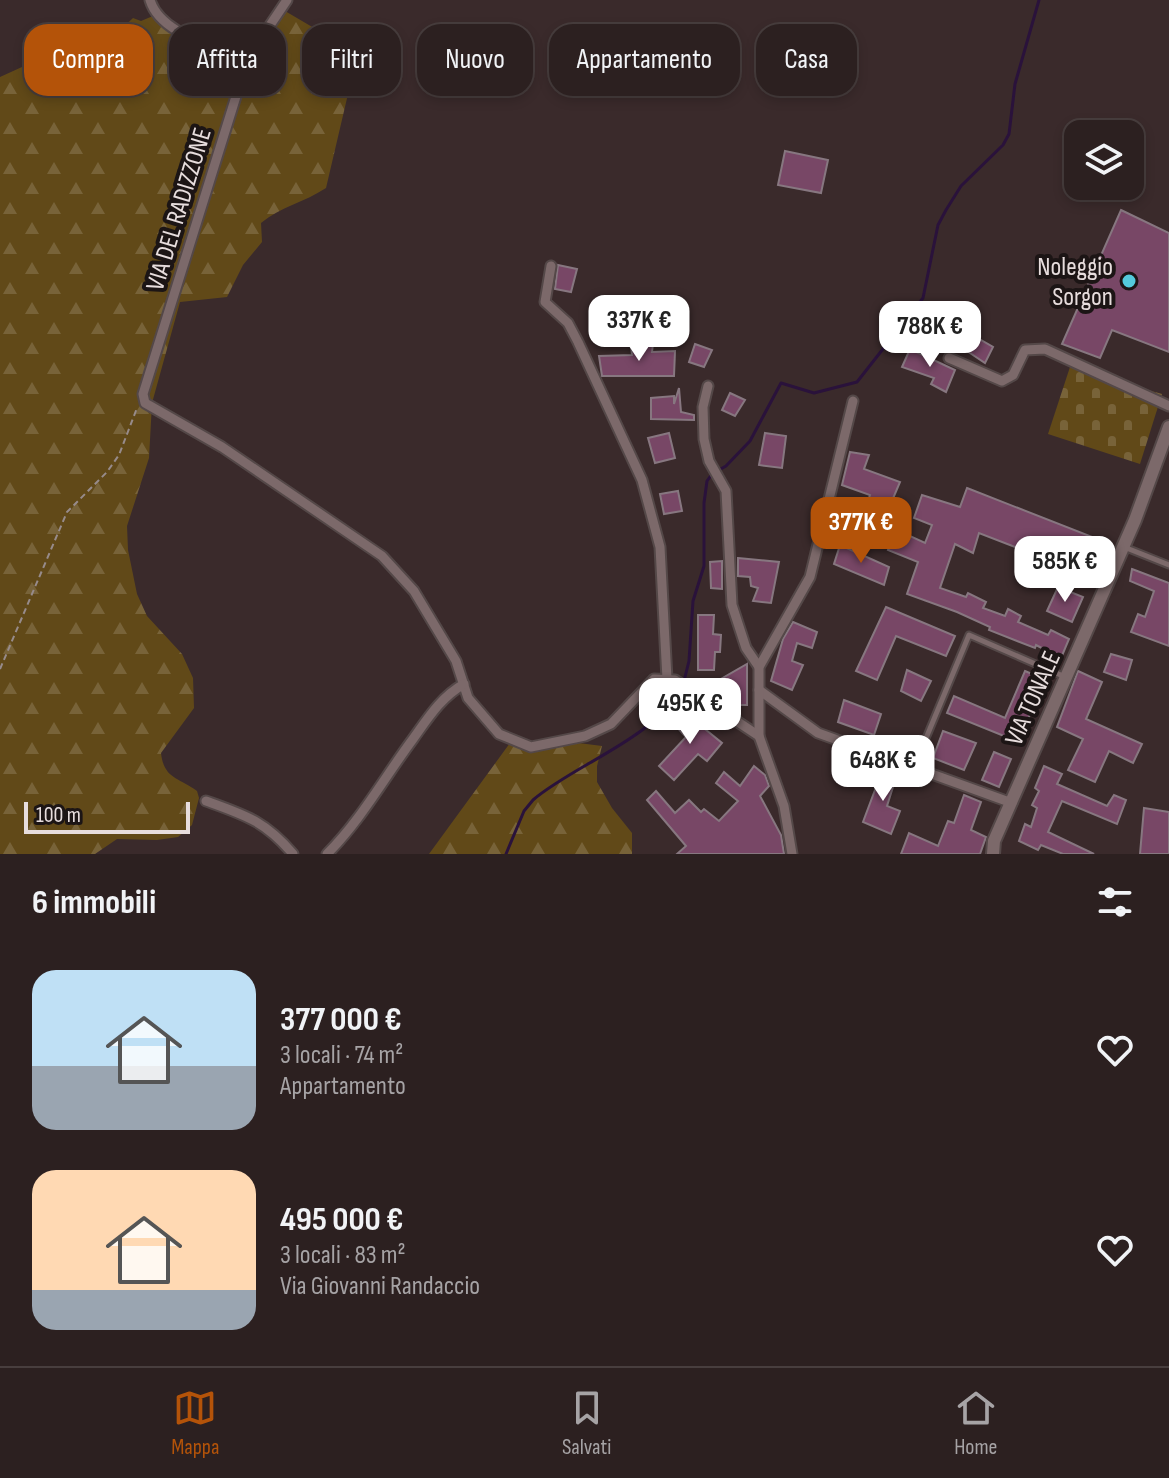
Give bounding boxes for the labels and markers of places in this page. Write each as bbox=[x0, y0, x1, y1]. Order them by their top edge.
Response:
place label: Noleggio Sorgon bbox=[1037, 252, 1113, 313]
marker: Noleggio Sorgon bbox=[1120, 272, 1138, 290]
pin: 337K € bbox=[574, 295, 704, 363]
pin: 788K € bbox=[865, 301, 995, 369]
pin: 377K € bbox=[796, 497, 926, 565]
pin: 585K € bbox=[1000, 536, 1130, 604]
pin: 495K € bbox=[625, 678, 755, 746]
pin: 648K € bbox=[818, 735, 948, 803]

